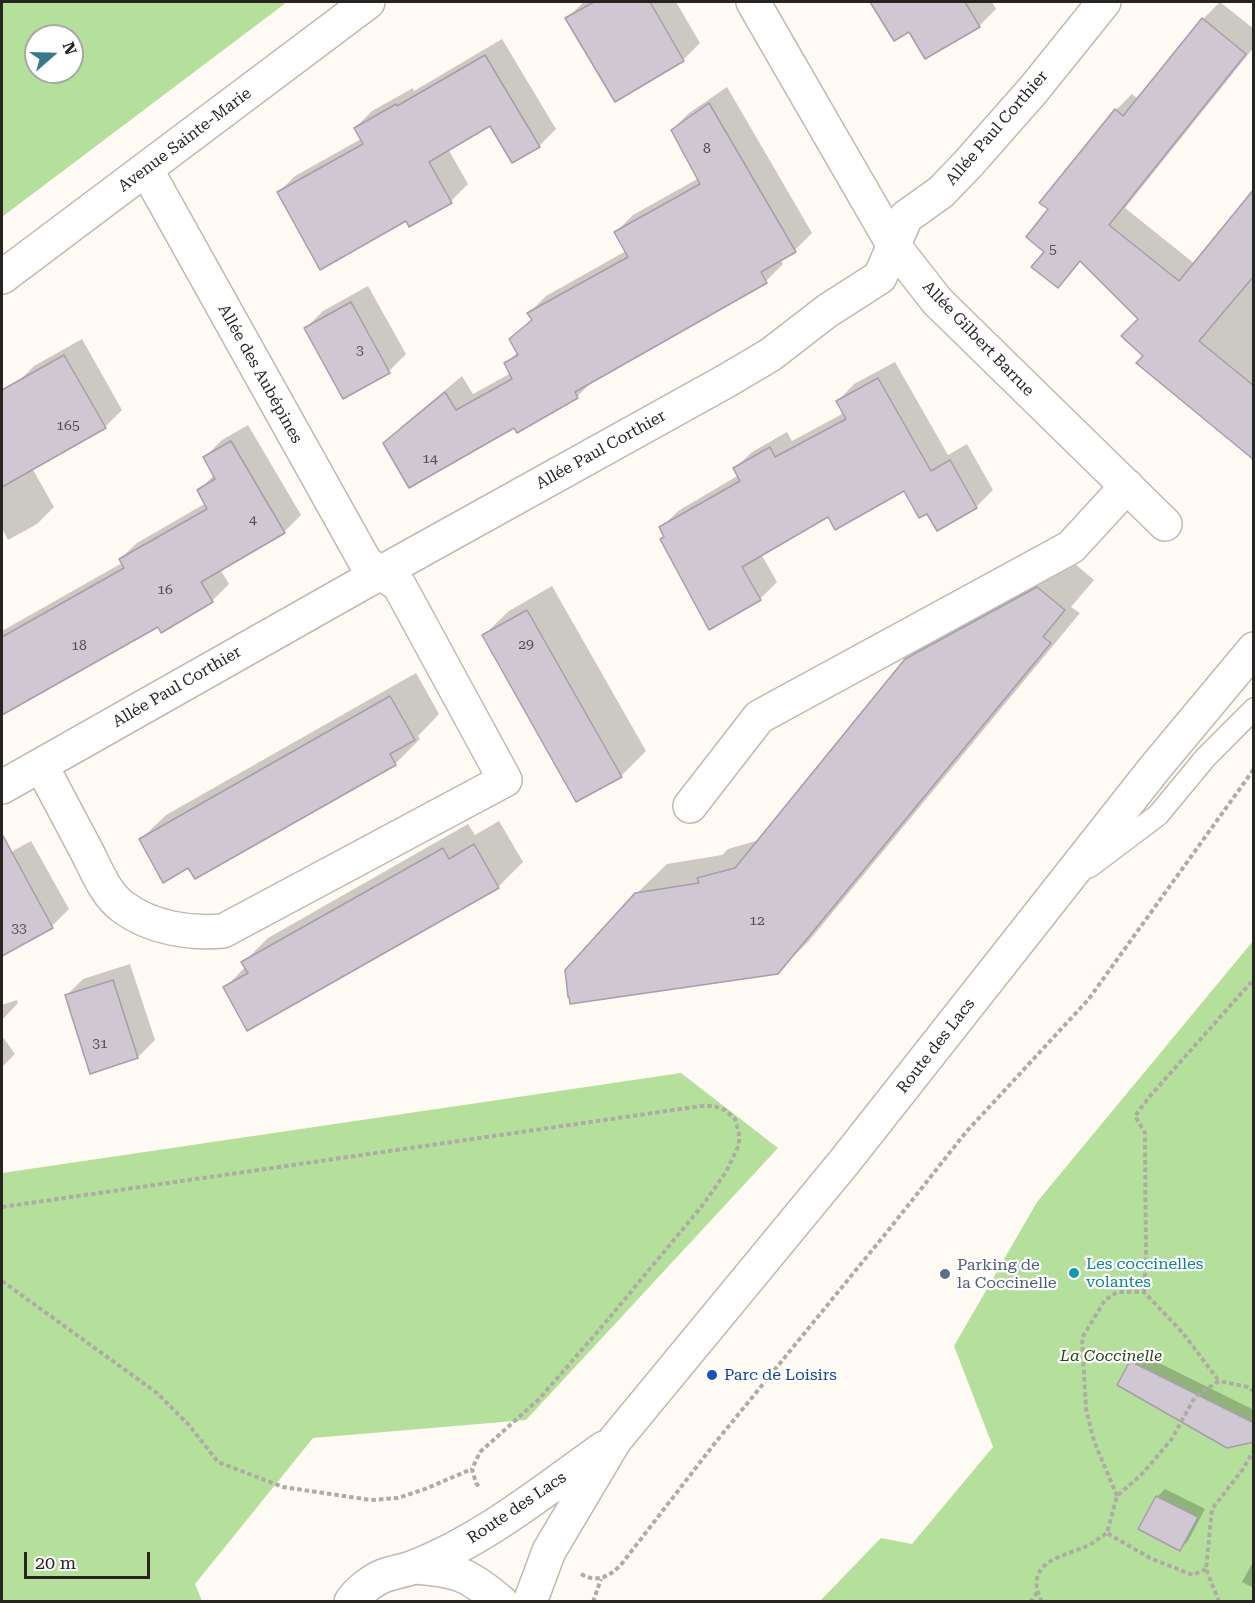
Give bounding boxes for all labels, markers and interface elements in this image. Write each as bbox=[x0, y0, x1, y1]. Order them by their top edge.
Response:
north arrow bbox=[24, 24, 84, 84]
text: N bbox=[58, 39, 81, 57]
street label: Allée Paul Corthier bbox=[942, 67, 1052, 189]
street label: Avenue Sainte-Marie bbox=[115, 84, 255, 196]
house number: 8 bbox=[703, 141, 711, 157]
house number: 5 bbox=[1049, 242, 1057, 258]
street label: Allée Gilbert Barrue bbox=[918, 277, 1038, 401]
street label: Allée des Aubépines bbox=[214, 301, 306, 447]
house number: 3 bbox=[356, 343, 364, 359]
street label: Allée Paul Corthier bbox=[533, 406, 669, 494]
house number: 165 bbox=[56, 418, 80, 434]
house number: 14 bbox=[422, 451, 438, 467]
house number: 4 bbox=[249, 512, 257, 528]
house number: 16 bbox=[157, 582, 173, 598]
house number: 29 bbox=[518, 637, 534, 653]
house number: 18 bbox=[71, 638, 87, 654]
street label: Allée Paul Corthier bbox=[109, 642, 245, 732]
house number: 12 bbox=[749, 913, 765, 929]
house number: 33 bbox=[11, 921, 27, 937]
street label: Route des Lacs bbox=[893, 995, 979, 1097]
house number: 31 bbox=[92, 1036, 108, 1052]
place label: Les coccinelles volantes bbox=[1086, 1254, 1203, 1292]
place label: Parking de la Coccinelle bbox=[957, 1255, 1057, 1293]
marker: Les coccinelles volantes bbox=[1067, 1266, 1081, 1280]
marker: Parking de la Coccinelle bbox=[938, 1267, 952, 1281]
park label: La Coccinelle bbox=[1060, 1346, 1162, 1366]
place label: Parc de Loisirs bbox=[724, 1365, 837, 1385]
marker: Parc de Loisirs bbox=[705, 1368, 719, 1382]
street label: Route des Lacs bbox=[464, 1468, 570, 1548]
scale bar bbox=[27, 1540, 153, 1578]
text: 20 m bbox=[35, 1552, 76, 1573]

